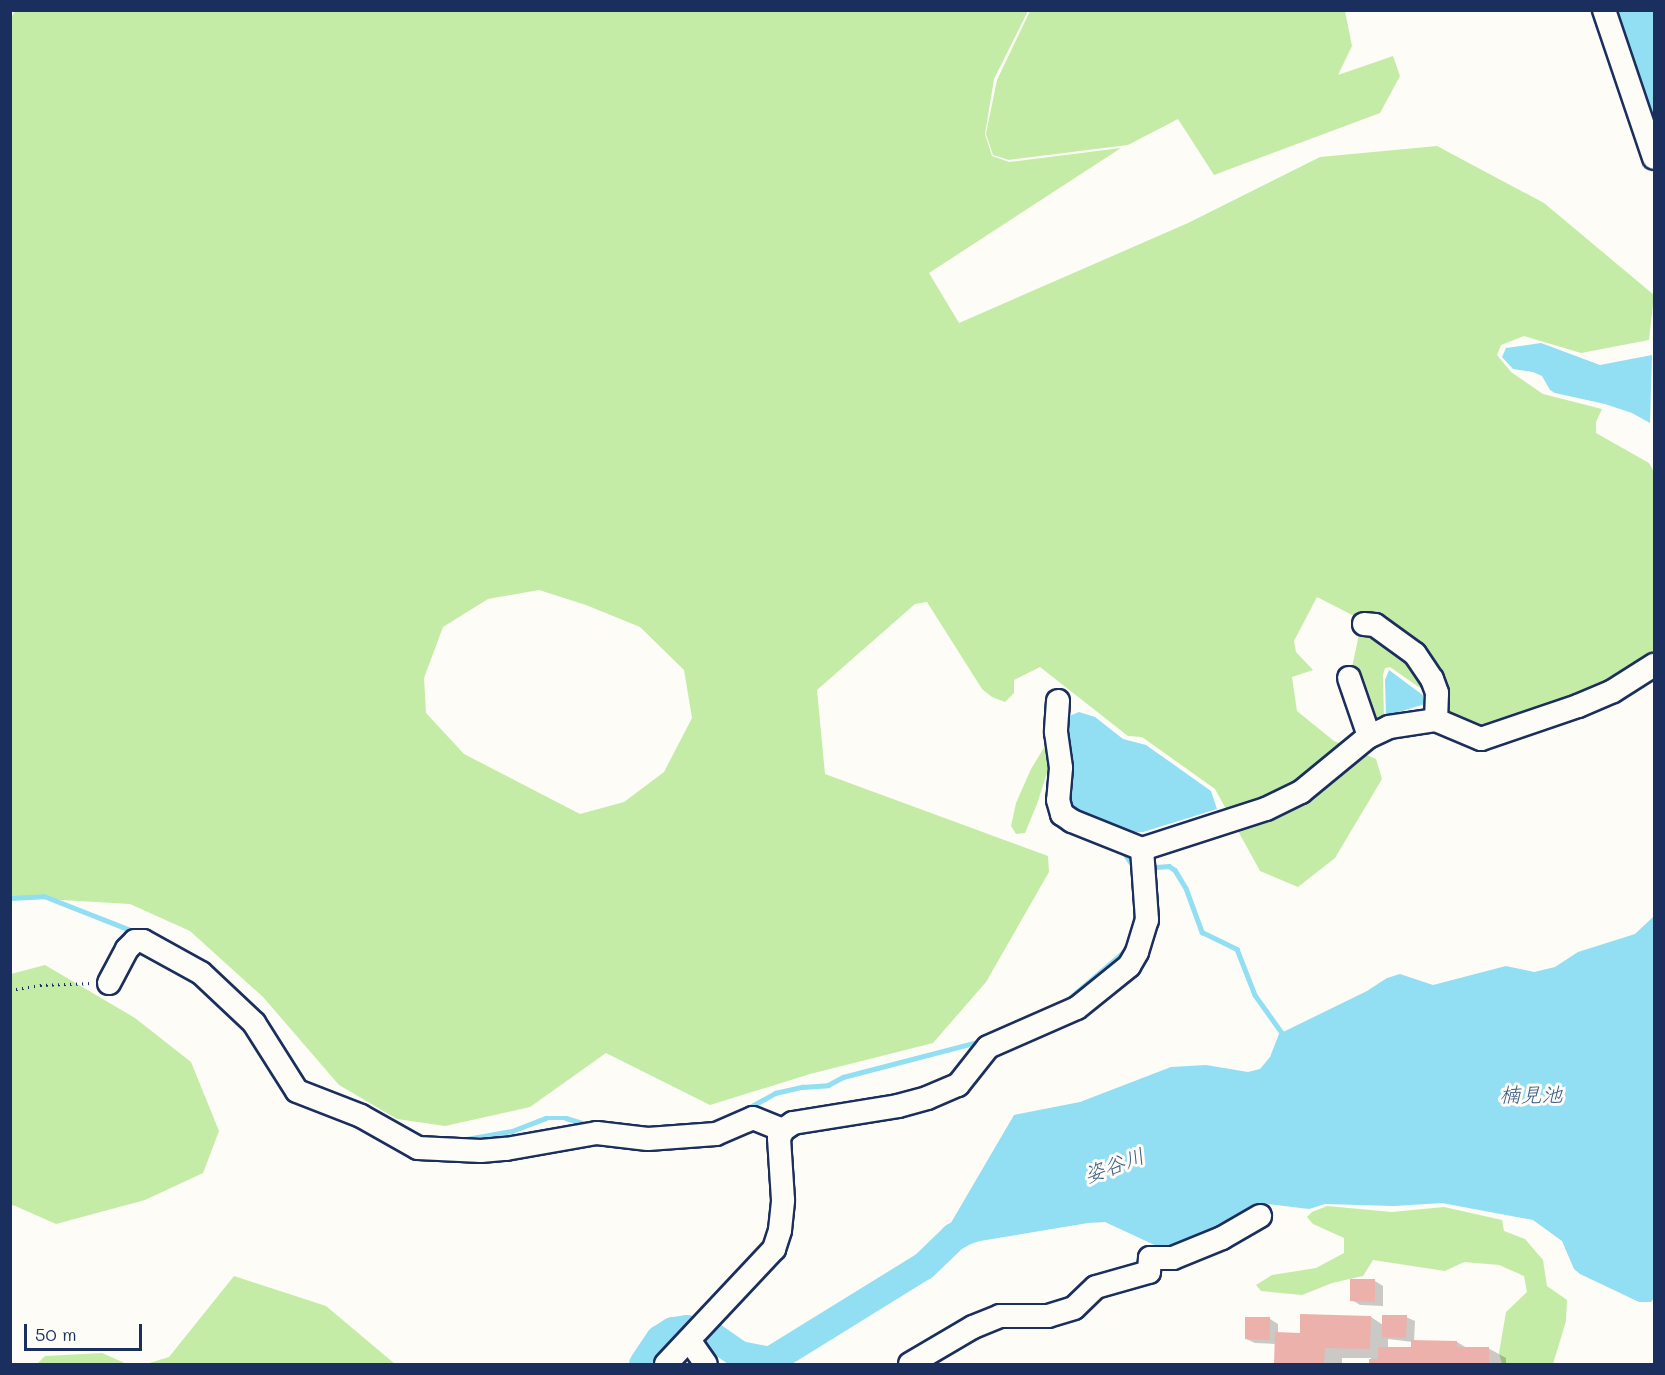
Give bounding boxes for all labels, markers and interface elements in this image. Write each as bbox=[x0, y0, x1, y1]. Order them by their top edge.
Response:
water label: 楠見池 bbox=[1500, 1081, 1562, 1107]
water label: 姿谷川 bbox=[1080, 1142, 1148, 1188]
scale bar bbox=[27, 1312, 146, 1350]
text: 50 m bbox=[35, 1322, 77, 1346]

